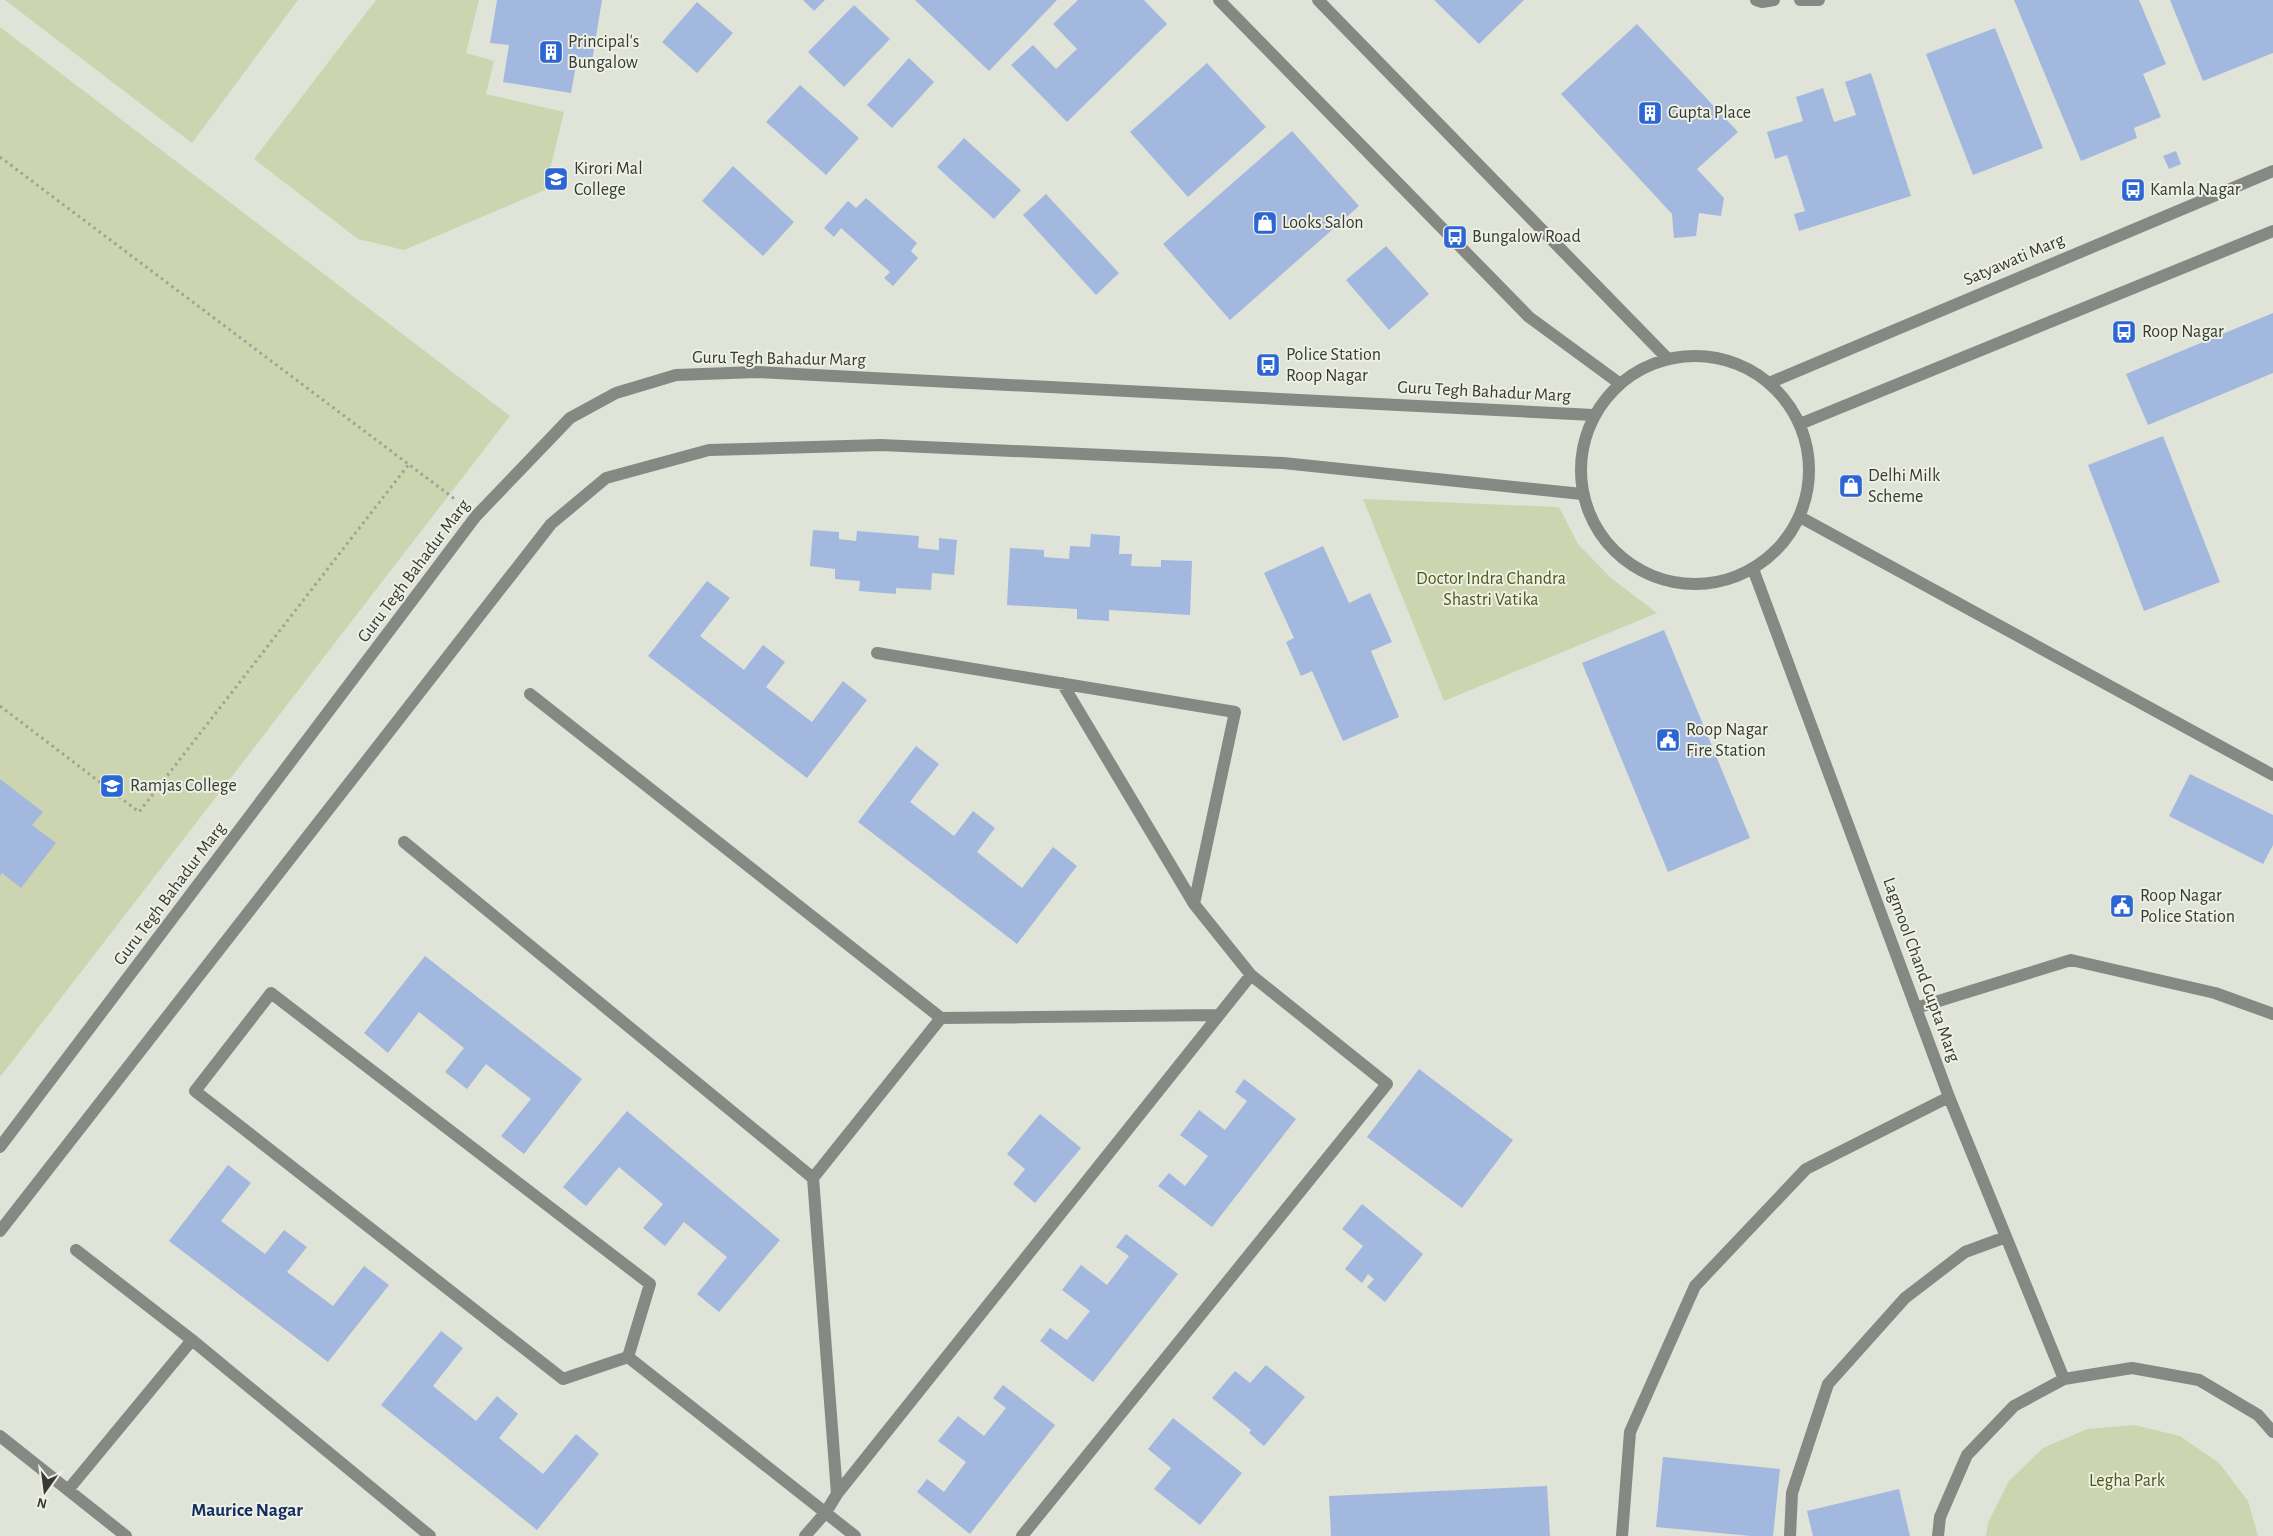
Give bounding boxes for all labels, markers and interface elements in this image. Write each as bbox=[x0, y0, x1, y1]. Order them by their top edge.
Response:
place label: Principal's Bungalow bbox=[568, 33, 639, 72]
building icon: Principal's Bungalow bbox=[538, 39, 564, 65]
building icon: Gupta Place bbox=[1637, 100, 1663, 126]
place label: Gupta Place bbox=[1668, 104, 1751, 122]
place label: Kirori Mal College bbox=[574, 160, 643, 199]
school or university icon: Kirori Mal College bbox=[543, 166, 569, 192]
bus stop icon: Kamla Nagar bbox=[2120, 177, 2146, 203]
place label: Kamla Nagar bbox=[2150, 181, 2241, 199]
shop icon: Looks Salon bbox=[1252, 210, 1278, 236]
place label: Looks Salon bbox=[1282, 214, 1364, 232]
bus stop icon: Bungalow Road bbox=[1442, 224, 1468, 250]
place label: Bungalow Road bbox=[1472, 228, 1581, 246]
street label: Satyawati Marg bbox=[1961, 231, 2067, 289]
bus stop icon: Roop Nagar bbox=[2111, 319, 2137, 345]
place label: Roop Nagar bbox=[2142, 323, 2224, 341]
place label: Police Station Roop Nagar bbox=[1286, 346, 1381, 385]
street label: Guru Tegh Bahadur Marg bbox=[692, 348, 866, 370]
bus stop icon: Police Station Roop Nagar bbox=[1255, 352, 1281, 378]
street label: Guru Tegh Bahadur Marg bbox=[1397, 378, 1571, 406]
place label: Delhi Milk Scheme bbox=[1868, 467, 1941, 506]
shop icon: Delhi Milk Scheme bbox=[1838, 473, 1864, 499]
street label: Guru Tegh Bahadur Marg bbox=[355, 496, 474, 646]
park label: Doctor Indra Chandra Shastri Vatika bbox=[1416, 570, 1566, 609]
place label: Roop Nagar Fire Station bbox=[1686, 721, 1768, 760]
public building icon: Roop Nagar Fire Station bbox=[1655, 727, 1681, 753]
school or university icon: Ramjas College bbox=[99, 773, 125, 799]
place label: Ramjas College bbox=[130, 777, 237, 795]
street label: Guru Tegh Bahadur Marg bbox=[111, 819, 230, 969]
street label: Lagmool Chand Gupta Marg bbox=[1879, 875, 1963, 1065]
place label: Roop Nagar Police Station bbox=[2140, 887, 2235, 926]
public building icon: Roop Nagar Police Station bbox=[2109, 893, 2135, 919]
north arrow bbox=[20, 1466, 70, 1516]
park label: Legha Park bbox=[2089, 1472, 2166, 1490]
text: N bbox=[36, 1495, 49, 1511]
district label: Maurice Nagar bbox=[191, 1501, 303, 1520]

